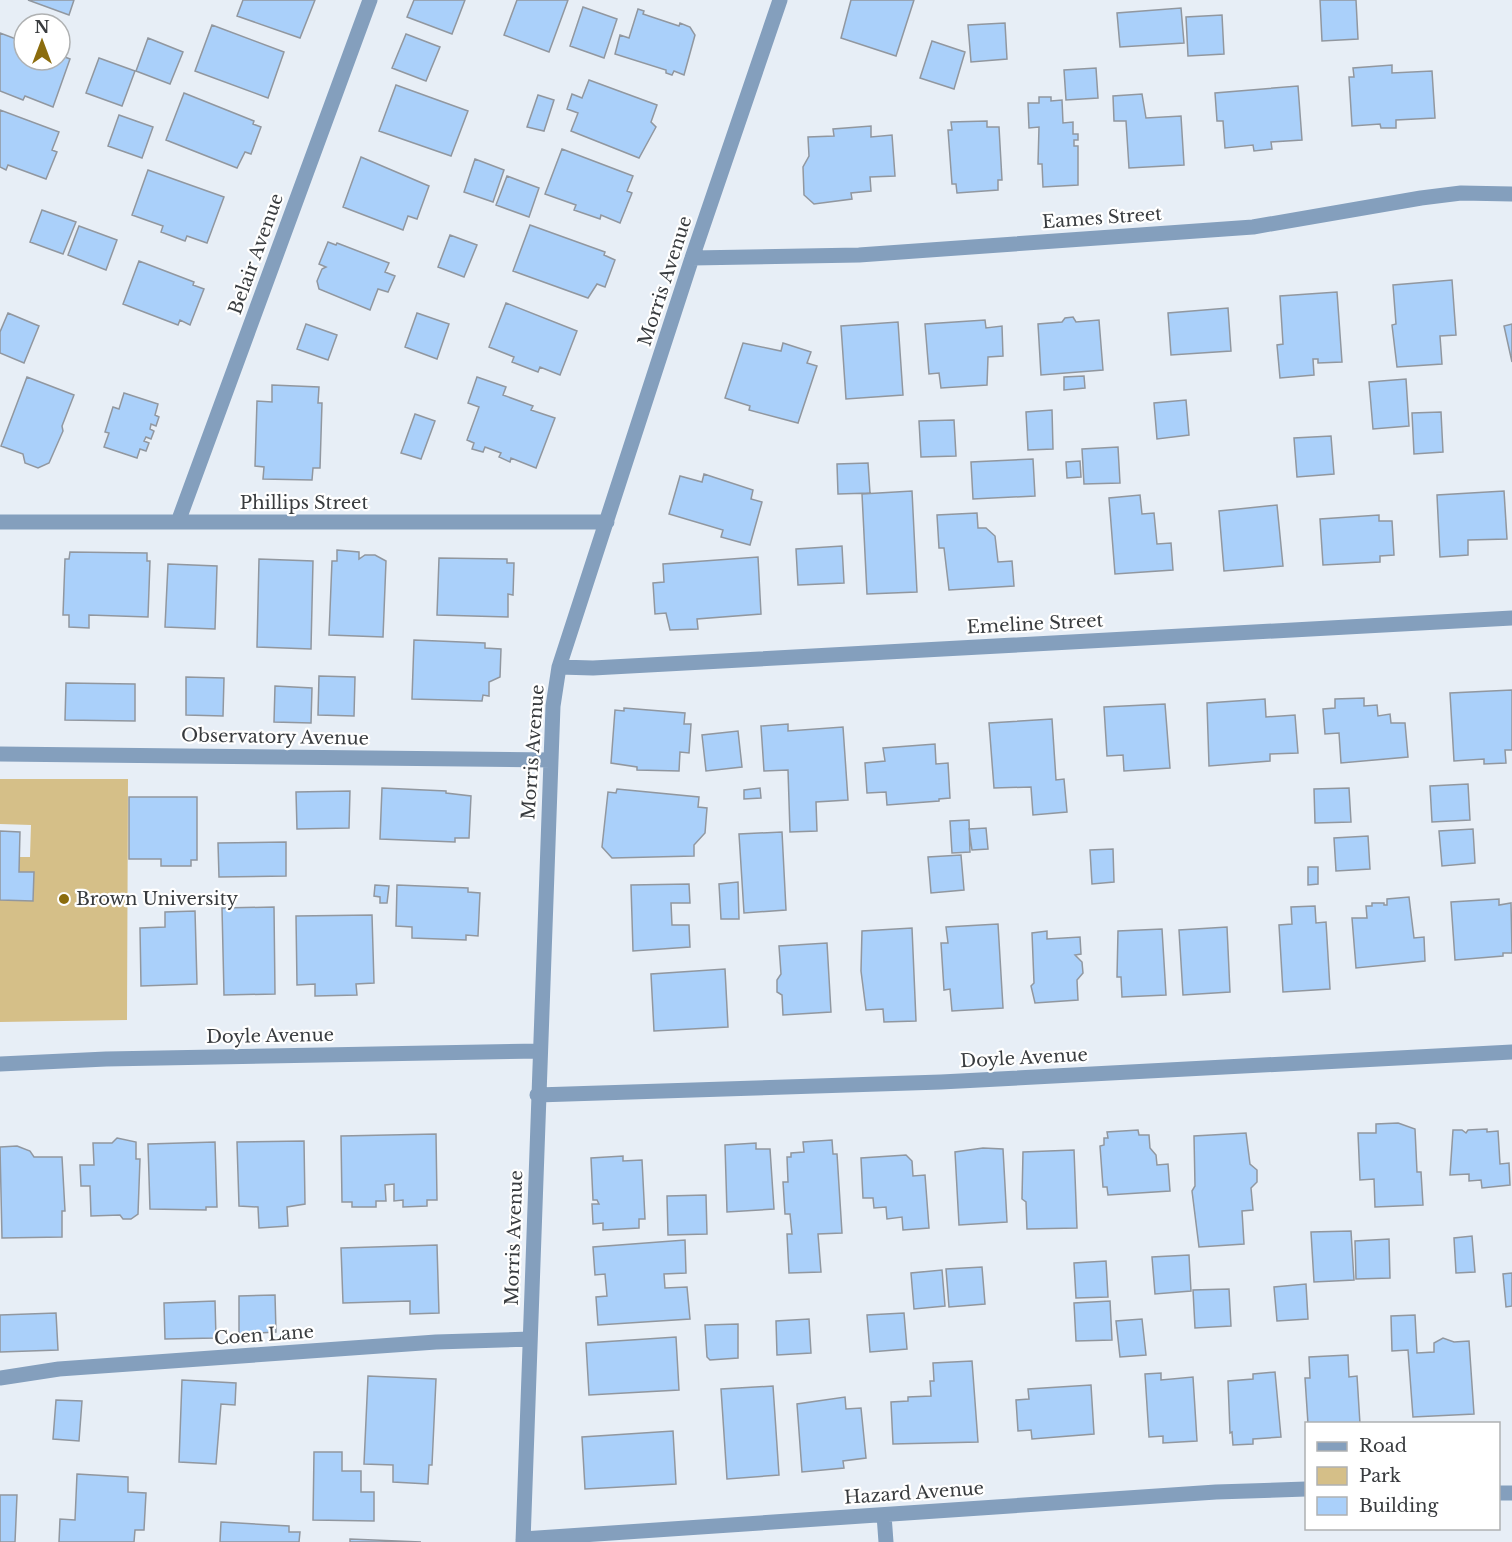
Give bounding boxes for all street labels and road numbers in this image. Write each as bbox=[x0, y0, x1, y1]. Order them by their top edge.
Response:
street label: Belair Avenue bbox=[224, 190, 288, 318]
street label: Eames Street bbox=[1041, 203, 1163, 233]
street label: Morris Avenue bbox=[634, 213, 696, 349]
street label: Phillips Street bbox=[240, 492, 368, 514]
street label: Emeline Street bbox=[966, 609, 1104, 639]
street label: Morris Avenue bbox=[517, 684, 549, 820]
street label: Observatory Avenue bbox=[181, 724, 369, 750]
street label: Doyle Avenue bbox=[206, 1024, 334, 1048]
street label: Doyle Avenue bbox=[960, 1044, 1088, 1072]
street label: Morris Avenue bbox=[501, 1170, 527, 1306]
street label: Coen Lane bbox=[213, 1321, 315, 1349]
street label: Hazard Avenue bbox=[843, 1477, 985, 1509]

